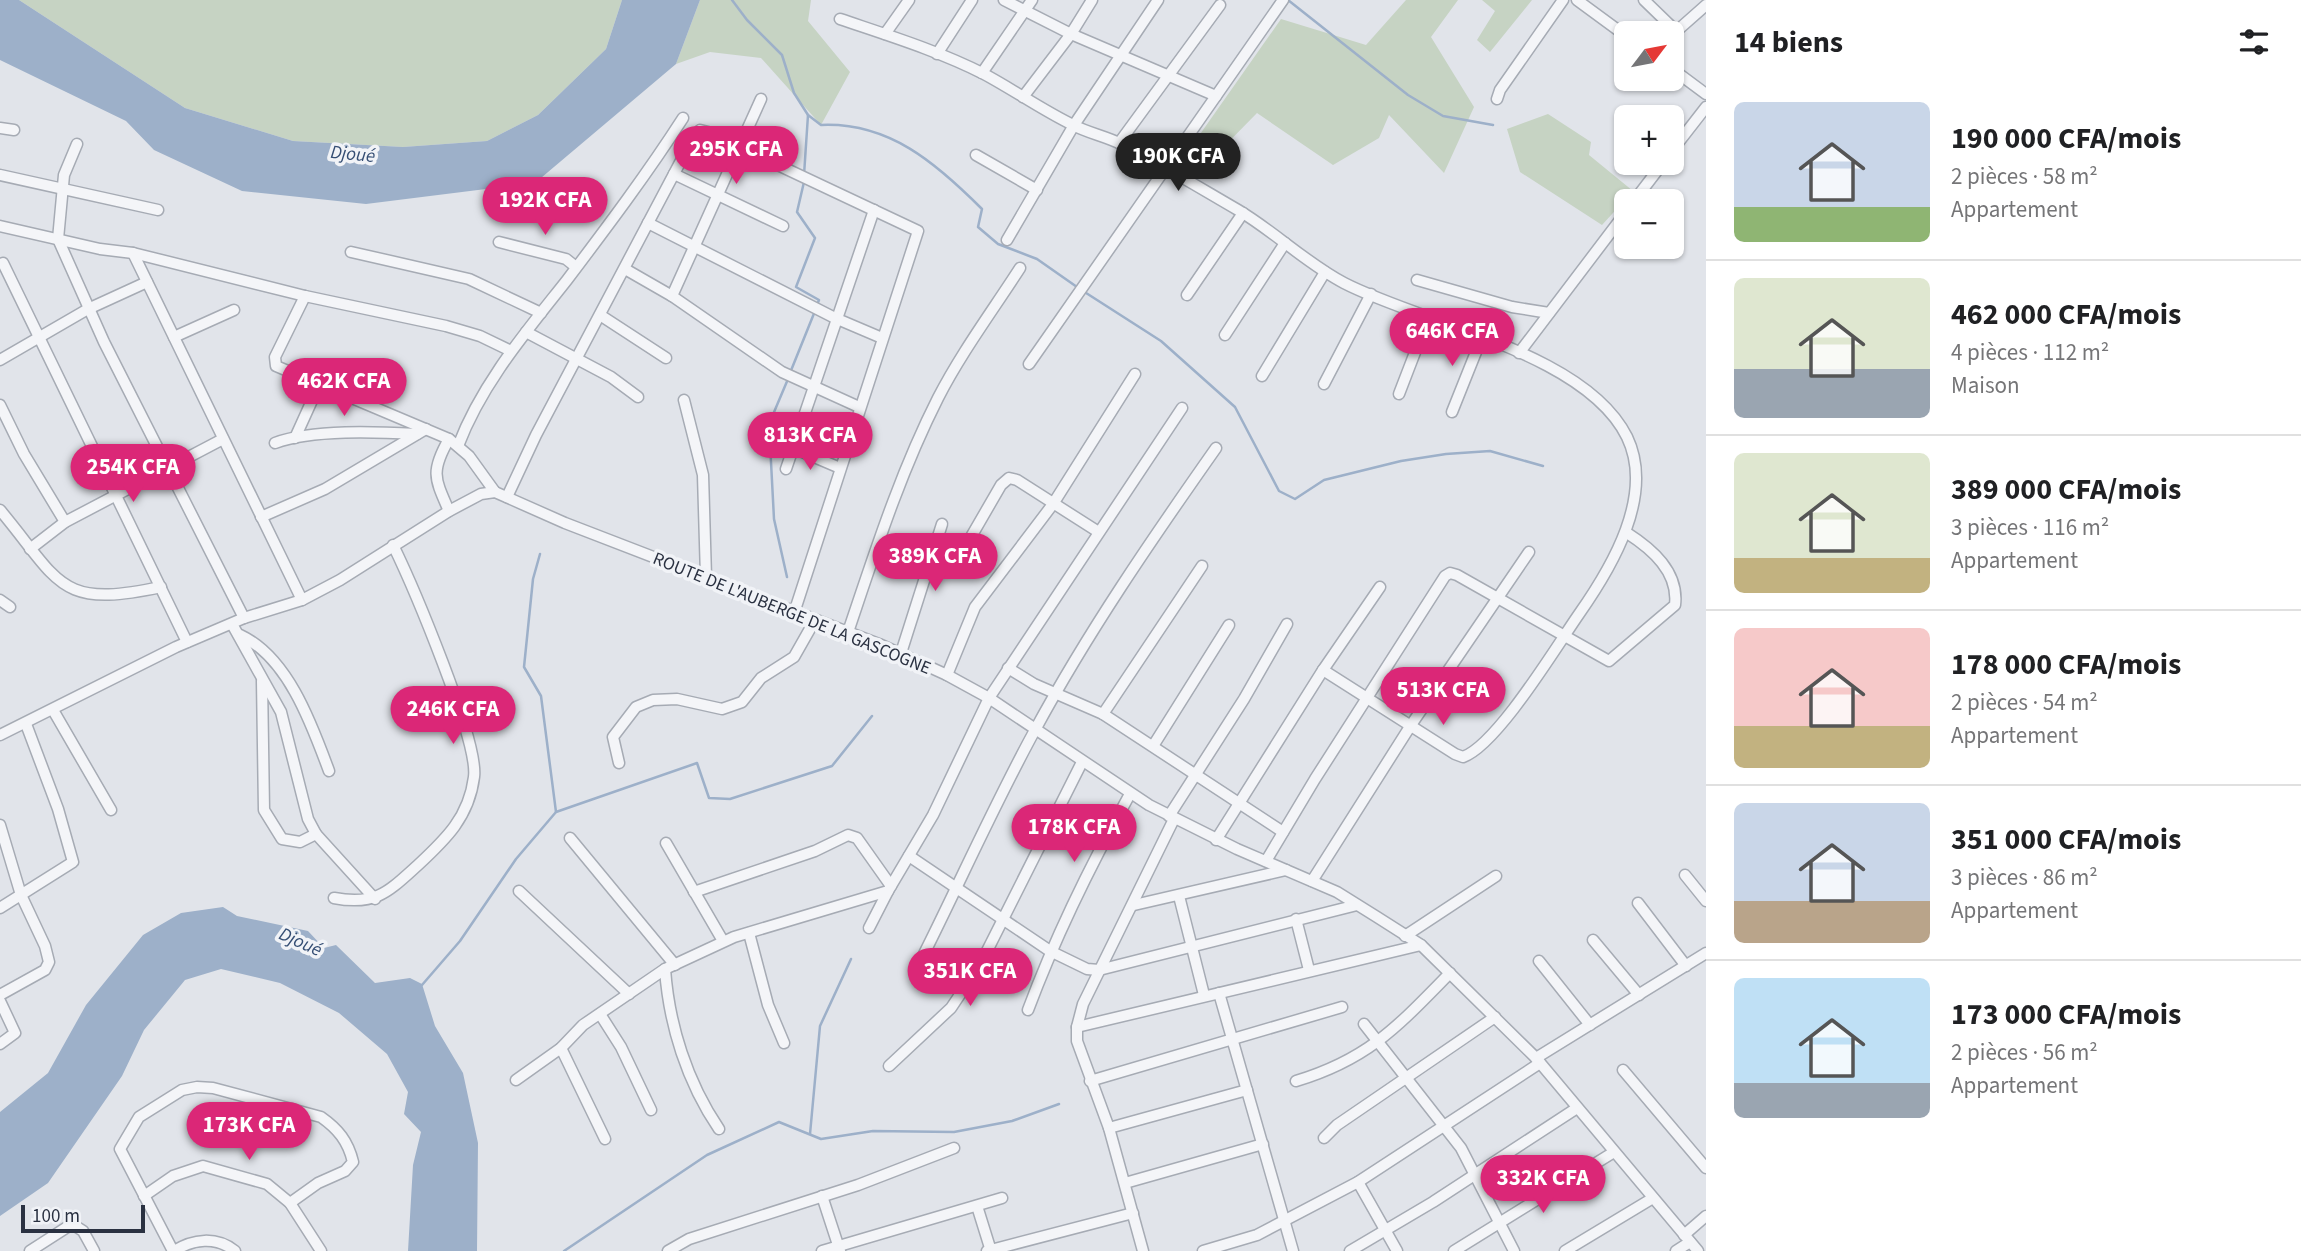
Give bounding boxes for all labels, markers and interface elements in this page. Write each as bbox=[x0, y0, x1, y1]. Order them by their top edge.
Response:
north arrow bbox=[1614, 21, 1684, 91]
map controls bbox=[1614, 21, 1684, 259]
text: 14 biens bbox=[1734, 21, 1843, 64]
icon: filters bbox=[2235, 23, 2273, 61]
button: + bbox=[1614, 105, 1684, 175]
text: 190 000 CFA/mois bbox=[1951, 117, 2181, 160]
pin: 295K CFA bbox=[664, 127, 808, 186]
icon: home bbox=[1790, 130, 1874, 214]
text: 295K CFA bbox=[690, 132, 782, 165]
pin: 190K CFA bbox=[1106, 134, 1250, 193]
water label: Djoué bbox=[329, 139, 377, 170]
text: 190K CFA bbox=[1132, 139, 1224, 172]
text: 2 pièces · 58 m² bbox=[1951, 160, 2098, 193]
pin: 192K CFA bbox=[473, 177, 617, 237]
text: 192K CFA bbox=[499, 183, 591, 216]
button: − bbox=[1614, 189, 1684, 259]
text: Appartement bbox=[1951, 193, 2078, 226]
text: 462 000 CFA/mois bbox=[1951, 293, 2181, 336]
icon: home bbox=[1790, 306, 1874, 390]
pin: 646K CFA bbox=[1380, 308, 1524, 368]
text: 646K CFA bbox=[1406, 314, 1498, 347]
text: 4 pièces · 112 m² bbox=[1951, 336, 2109, 369]
pin: 462K CFA bbox=[272, 358, 416, 418]
text: 462K CFA bbox=[298, 364, 390, 397]
text: Maison bbox=[1951, 369, 2020, 402]
pin: 813K CFA bbox=[738, 412, 882, 472]
text: 813K CFA bbox=[764, 418, 856, 451]
pin: 254K CFA bbox=[61, 444, 205, 504]
text: 254K CFA bbox=[87, 450, 179, 483]
text: 389 000 CFA/mois bbox=[1951, 468, 2181, 511]
icon: home bbox=[1790, 481, 1874, 565]
text: 3 pièces · 116 m² bbox=[1951, 511, 2109, 544]
pin: 389K CFA bbox=[863, 534, 1007, 593]
text: 389K CFA bbox=[889, 539, 981, 572]
text: Appartement bbox=[1951, 544, 2078, 577]
street label: ROUTE DE L'AUBERGE DE LA GASCOGNE bbox=[649, 546, 934, 681]
text: 178 000 CFA/mois bbox=[1951, 643, 2181, 686]
icon: home bbox=[1790, 656, 1874, 740]
pin: 513K CFA bbox=[1371, 668, 1515, 727]
text: 513K CFA bbox=[1397, 673, 1489, 706]
pin: 246K CFA bbox=[381, 686, 525, 746]
text: 2 pièces · 54 m² bbox=[1951, 686, 2098, 719]
text: 246K CFA bbox=[407, 692, 499, 725]
text: Appartement bbox=[1951, 719, 2078, 752]
pin: 178K CFA bbox=[1002, 804, 1146, 864]
text: 178K CFA bbox=[1028, 810, 1120, 843]
text: 351 000 CFA/mois bbox=[1951, 818, 2181, 861]
icon: home bbox=[1790, 831, 1874, 915]
text: 3 pièces · 86 m² bbox=[1951, 861, 2098, 894]
text: Appartement bbox=[1951, 894, 2078, 927]
water label: Djoué bbox=[275, 921, 327, 964]
pin: 351K CFA bbox=[898, 948, 1042, 1008]
text: 351K CFA bbox=[924, 954, 1016, 987]
text: 173 000 CFA/mois bbox=[1951, 993, 2181, 1036]
icon: home bbox=[1790, 1006, 1874, 1090]
text: 2 pièces · 56 m² bbox=[1951, 1036, 2098, 1069]
text: Appartement bbox=[1951, 1069, 2078, 1102]
pin: 173K CFA bbox=[177, 1102, 321, 1162]
text: 173K CFA bbox=[203, 1108, 295, 1141]
pin: 332K CFA bbox=[1471, 1156, 1615, 1215]
text: 332K CFA bbox=[1497, 1161, 1589, 1194]
scale bar bbox=[21, 1202, 145, 1234]
text: 100 m bbox=[32, 1203, 80, 1230]

